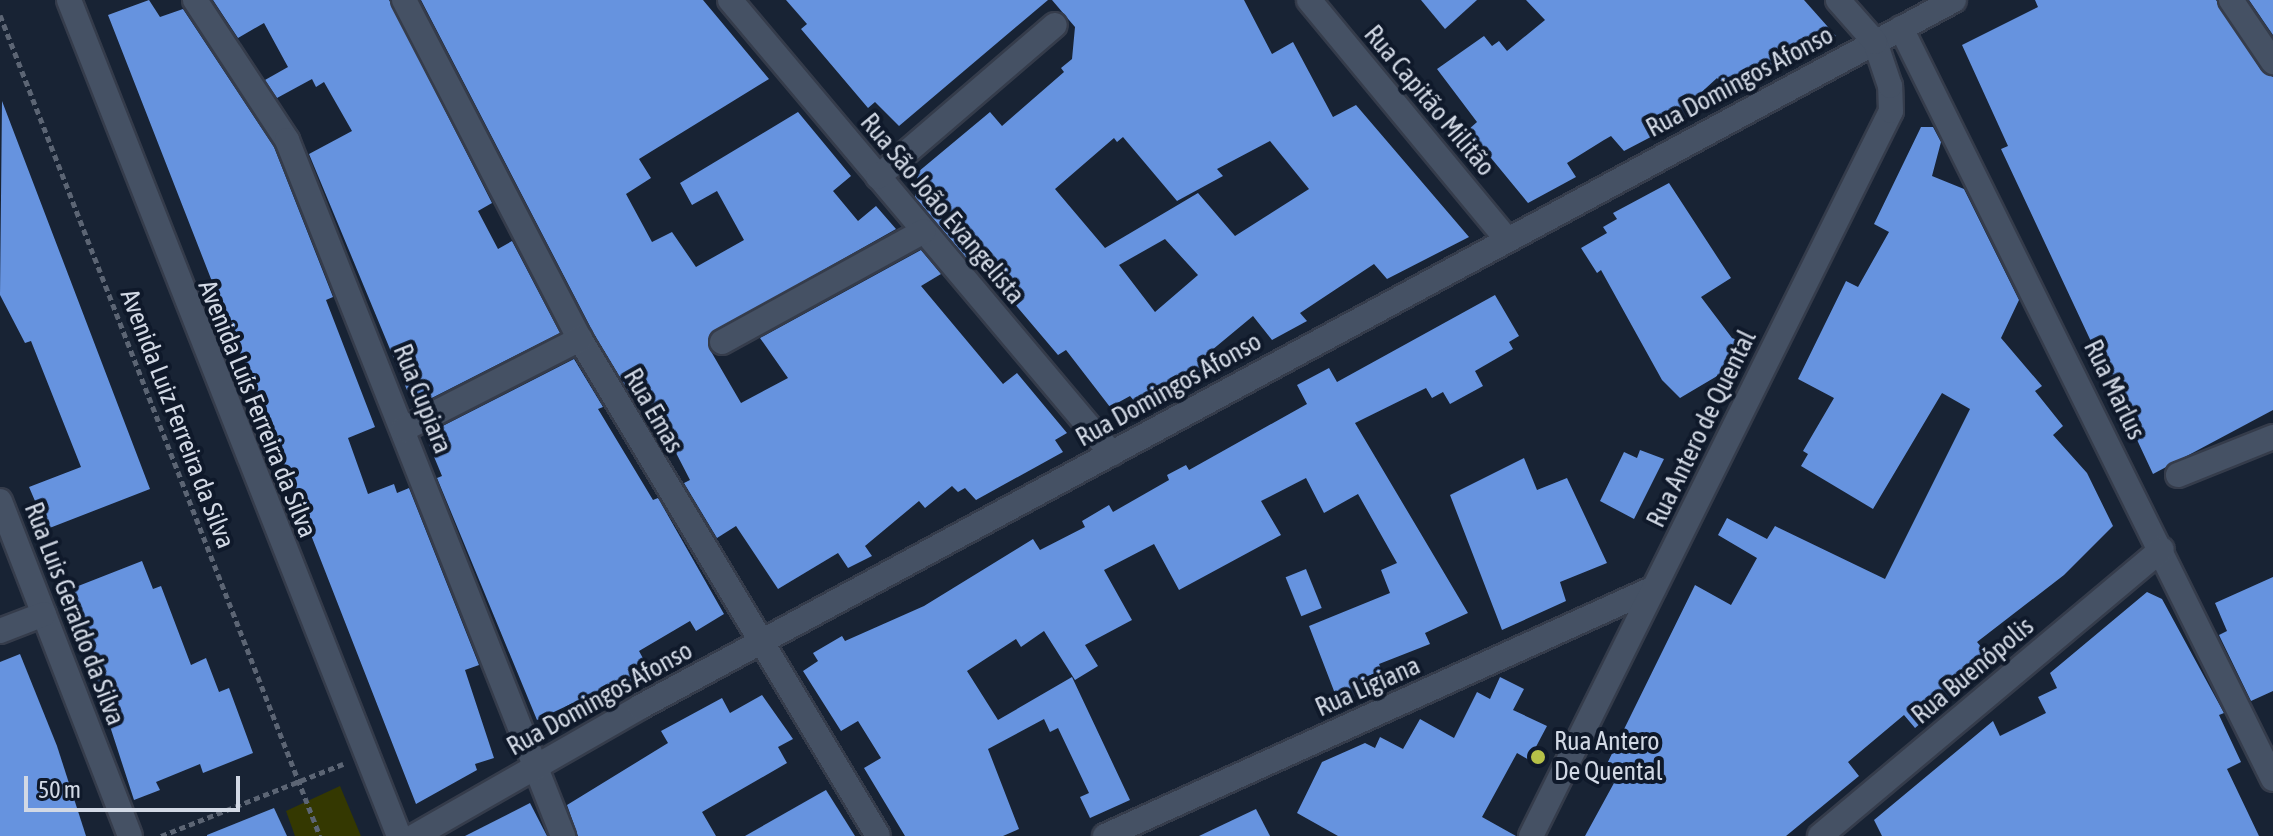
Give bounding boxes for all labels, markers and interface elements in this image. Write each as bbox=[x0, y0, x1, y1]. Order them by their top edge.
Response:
street label: Rua Capitão Militão bbox=[1357, 19, 1501, 183]
street label: Rua Domingos Afonso bbox=[1641, 20, 1839, 144]
street label: Rua São João Evangelista bbox=[853, 108, 1031, 310]
street label: Avenida Luís Ferreira da Silva bbox=[191, 276, 323, 542]
street label: Avenida Luiz Ferreira da Silva bbox=[113, 285, 241, 553]
street label: Rua Antero de Quental bbox=[1641, 325, 1763, 533]
street label: Rua Domingos Afonso bbox=[1071, 326, 1267, 454]
street label: Rua Marlus bbox=[2077, 335, 2151, 445]
street label: Rua Cupiara bbox=[386, 340, 458, 458]
street label: Rua Emas bbox=[616, 363, 690, 459]
street label: Rua Luis Geraldo da Silva bbox=[17, 498, 131, 730]
street label: Rua Buenópolis bbox=[1906, 611, 2040, 731]
street label: Rua Domingos Afonso bbox=[502, 635, 698, 763]
street label: Rua Ligiana bbox=[1311, 650, 1425, 724]
place label: Rua Antero De Quental bbox=[1554, 726, 1663, 788]
marker: Rua Antero De Quental bbox=[1529, 748, 1547, 766]
scale bar bbox=[28, 760, 244, 810]
text: 50 m bbox=[38, 776, 81, 803]

